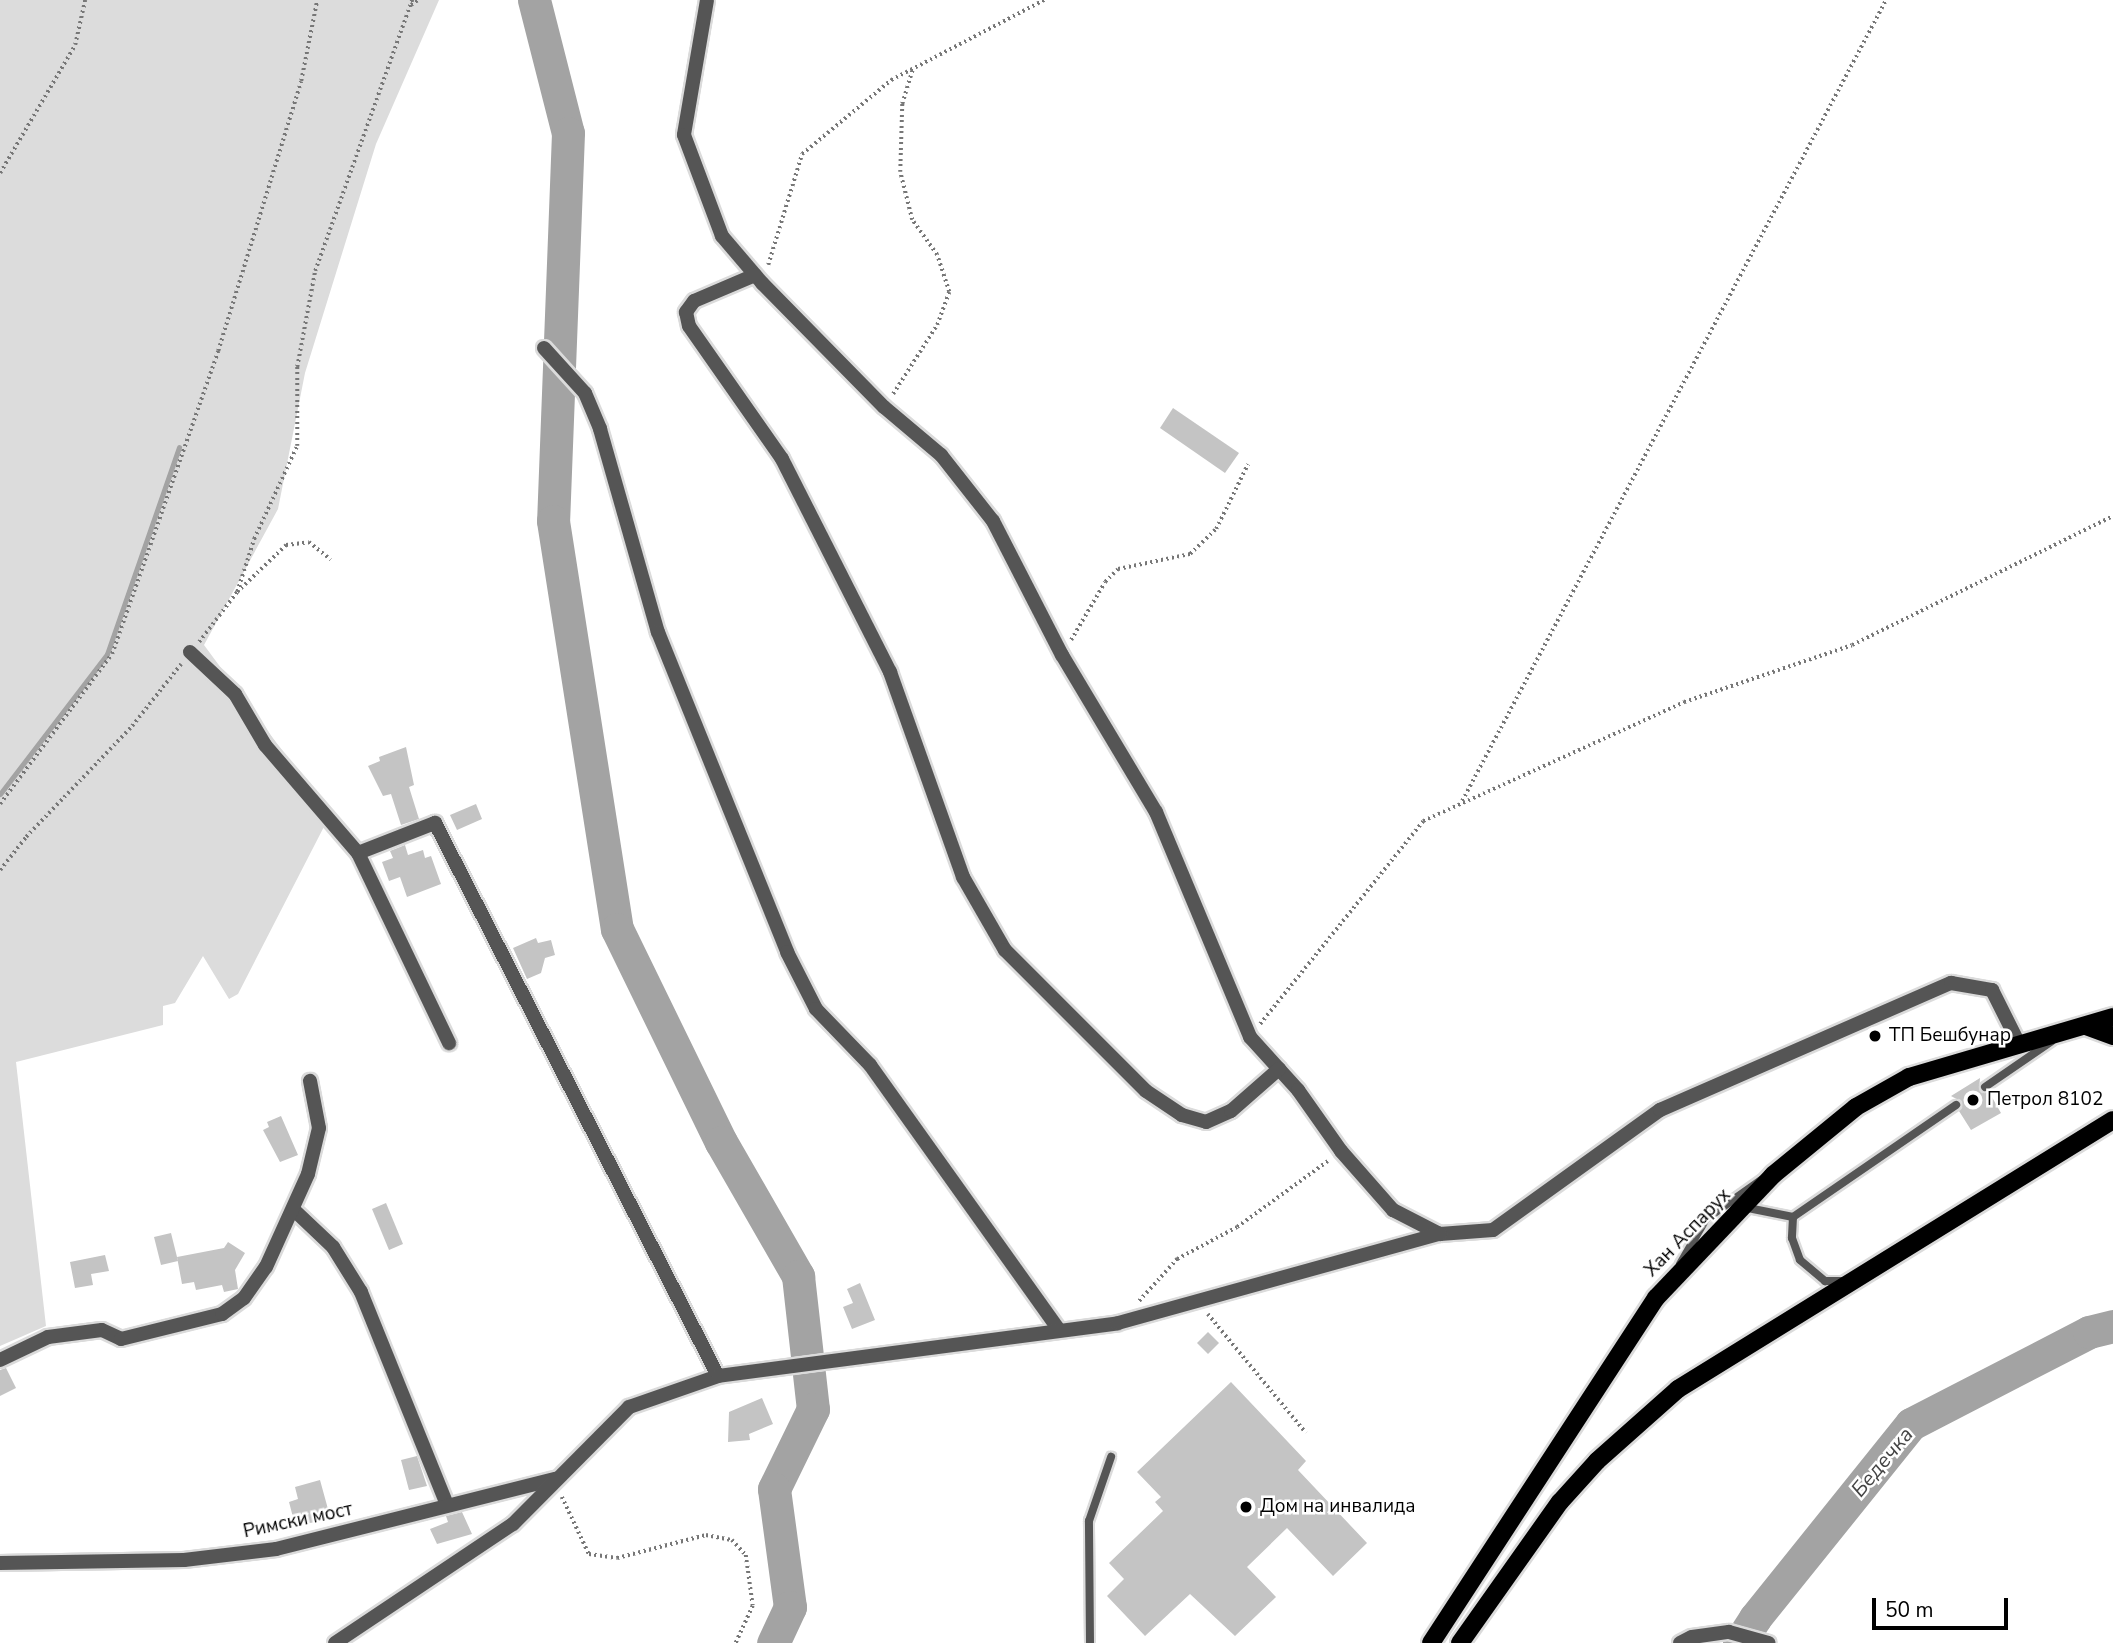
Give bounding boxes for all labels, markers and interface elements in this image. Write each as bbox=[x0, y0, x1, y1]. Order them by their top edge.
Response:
place label: ТП Бешбунар bbox=[1889, 1025, 2011, 1047]
marker: ТП Бешбунар bbox=[1867, 1028, 1883, 1044]
place label: Петрол 8102 bbox=[1987, 1089, 2103, 1111]
marker: Петрол 8102 bbox=[1965, 1092, 1981, 1108]
street label: Хан Аспарух bbox=[1640, 1184, 1736, 1282]
water label: Бедечка bbox=[1846, 1422, 1918, 1502]
place label: Дом на инвалида bbox=[1260, 1496, 1416, 1518]
street label: Римски мост bbox=[241, 1498, 355, 1544]
marker: Дом на инвалида bbox=[1238, 1499, 1254, 1515]
scale bar bbox=[1875, 1584, 2011, 1628]
text: 50 m bbox=[1885, 1596, 1934, 1624]

